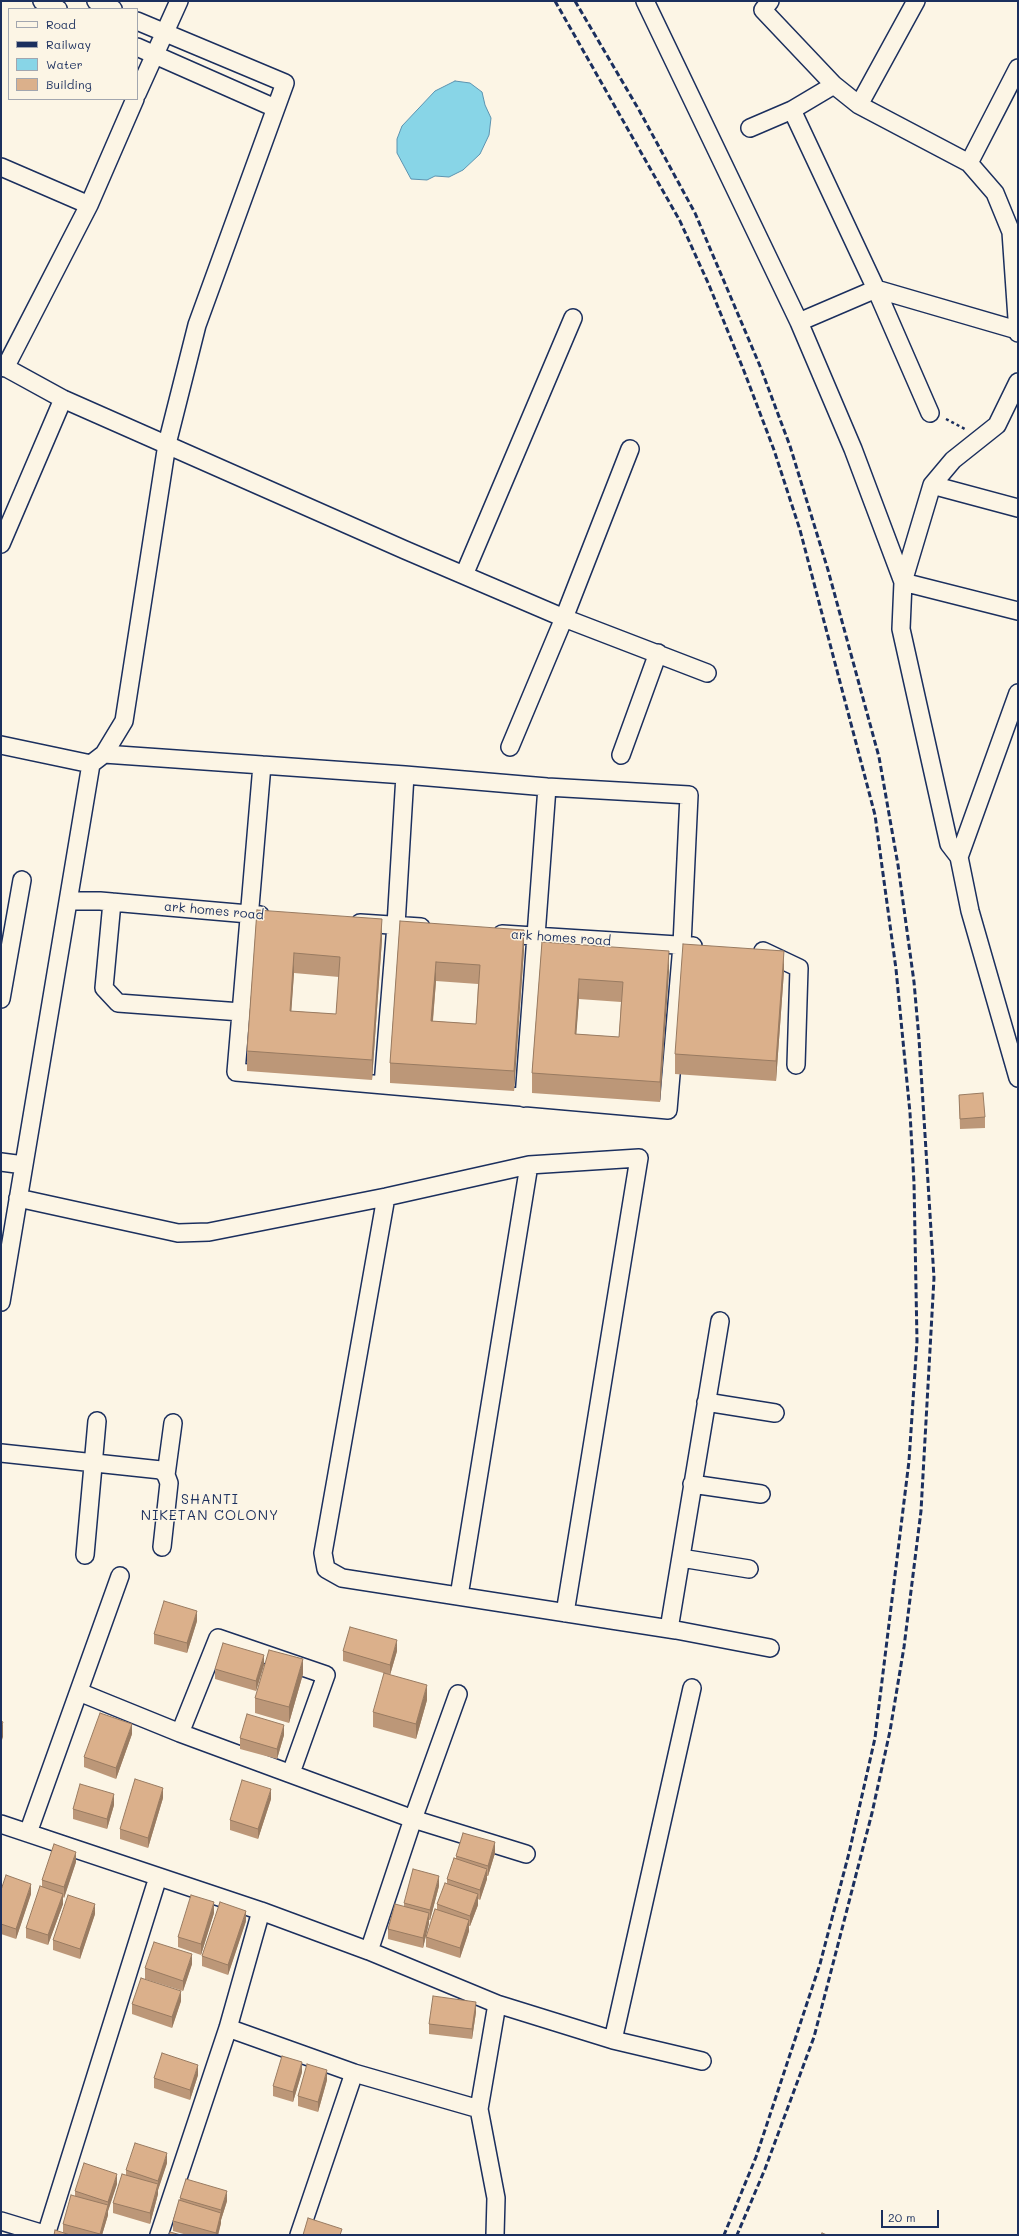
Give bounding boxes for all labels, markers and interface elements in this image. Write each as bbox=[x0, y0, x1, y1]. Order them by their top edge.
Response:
legend bbox=[8, 8, 138, 100]
text: Road bbox=[46, 16, 76, 32]
text: Railway bbox=[46, 36, 91, 52]
text: Water bbox=[46, 56, 83, 72]
text: Building bbox=[46, 76, 92, 92]
street label: ark homes road bbox=[163, 899, 265, 923]
street label: ark homes road bbox=[510, 927, 612, 949]
district label: SHANTI NIKETAN COLONY bbox=[141, 1492, 279, 1524]
scale bar bbox=[883, 2202, 941, 2228]
text: 20 m bbox=[888, 2209, 916, 2225]

